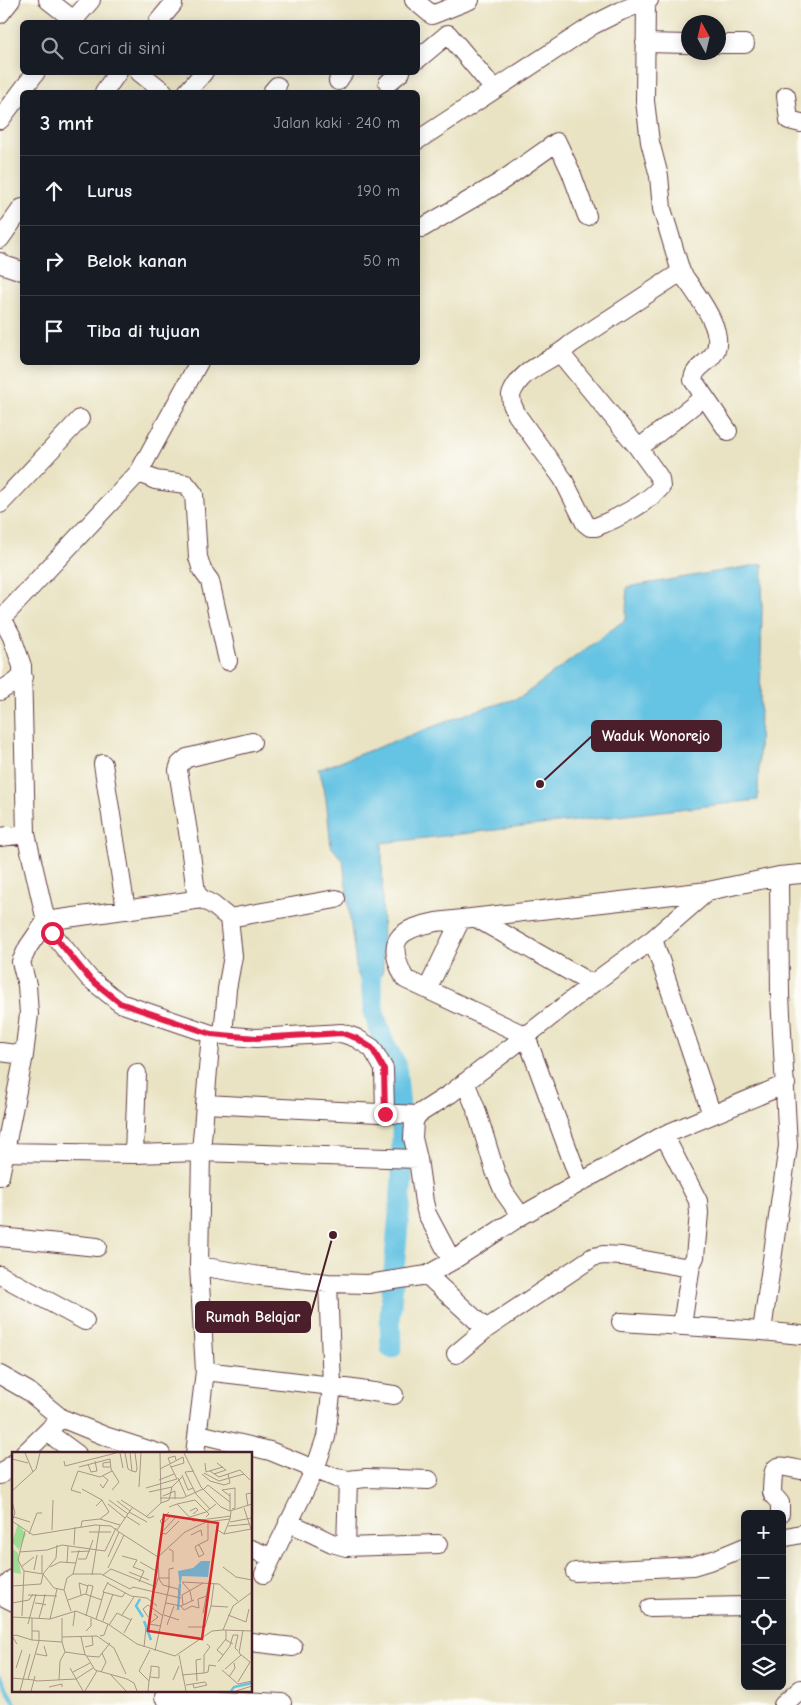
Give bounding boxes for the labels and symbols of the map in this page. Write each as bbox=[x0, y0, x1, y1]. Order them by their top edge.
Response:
north arrow bbox=[681, 15, 726, 60]
callout: Waduk Wonorejo bbox=[592, 721, 721, 751]
text: Waduk Wonorejo bbox=[602, 727, 710, 745]
route start bbox=[41, 922, 64, 945]
route end bbox=[374, 1103, 397, 1126]
callout: Rumah Belajar bbox=[196, 1302, 310, 1332]
text: Rumah Belajar bbox=[206, 1308, 300, 1326]
inset map bbox=[12, 1452, 252, 1692]

